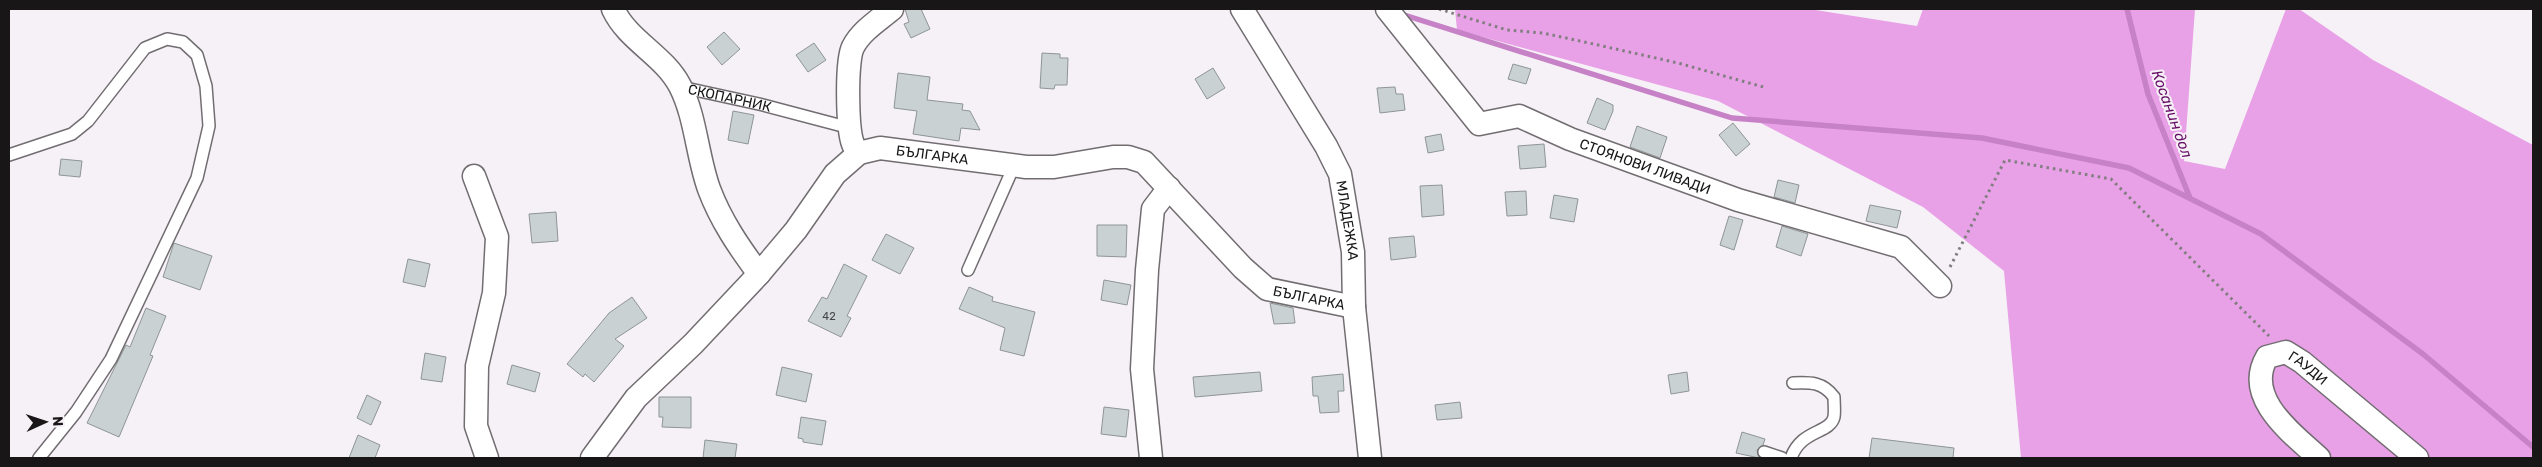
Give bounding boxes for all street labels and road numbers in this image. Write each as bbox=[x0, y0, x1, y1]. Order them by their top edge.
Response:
street label: СКОПАРНИК bbox=[686, 80, 773, 115]
street label: СТОЯНОВИ ЛИВАДИ bbox=[1577, 135, 1713, 198]
street label: БЪЛГАРКА bbox=[895, 142, 970, 168]
street label: МЛАДЕЖКА bbox=[1333, 179, 1362, 261]
street label: БЪЛГАРКА bbox=[1272, 282, 1347, 314]
street label: ГАУДИ bbox=[2285, 347, 2331, 388]

